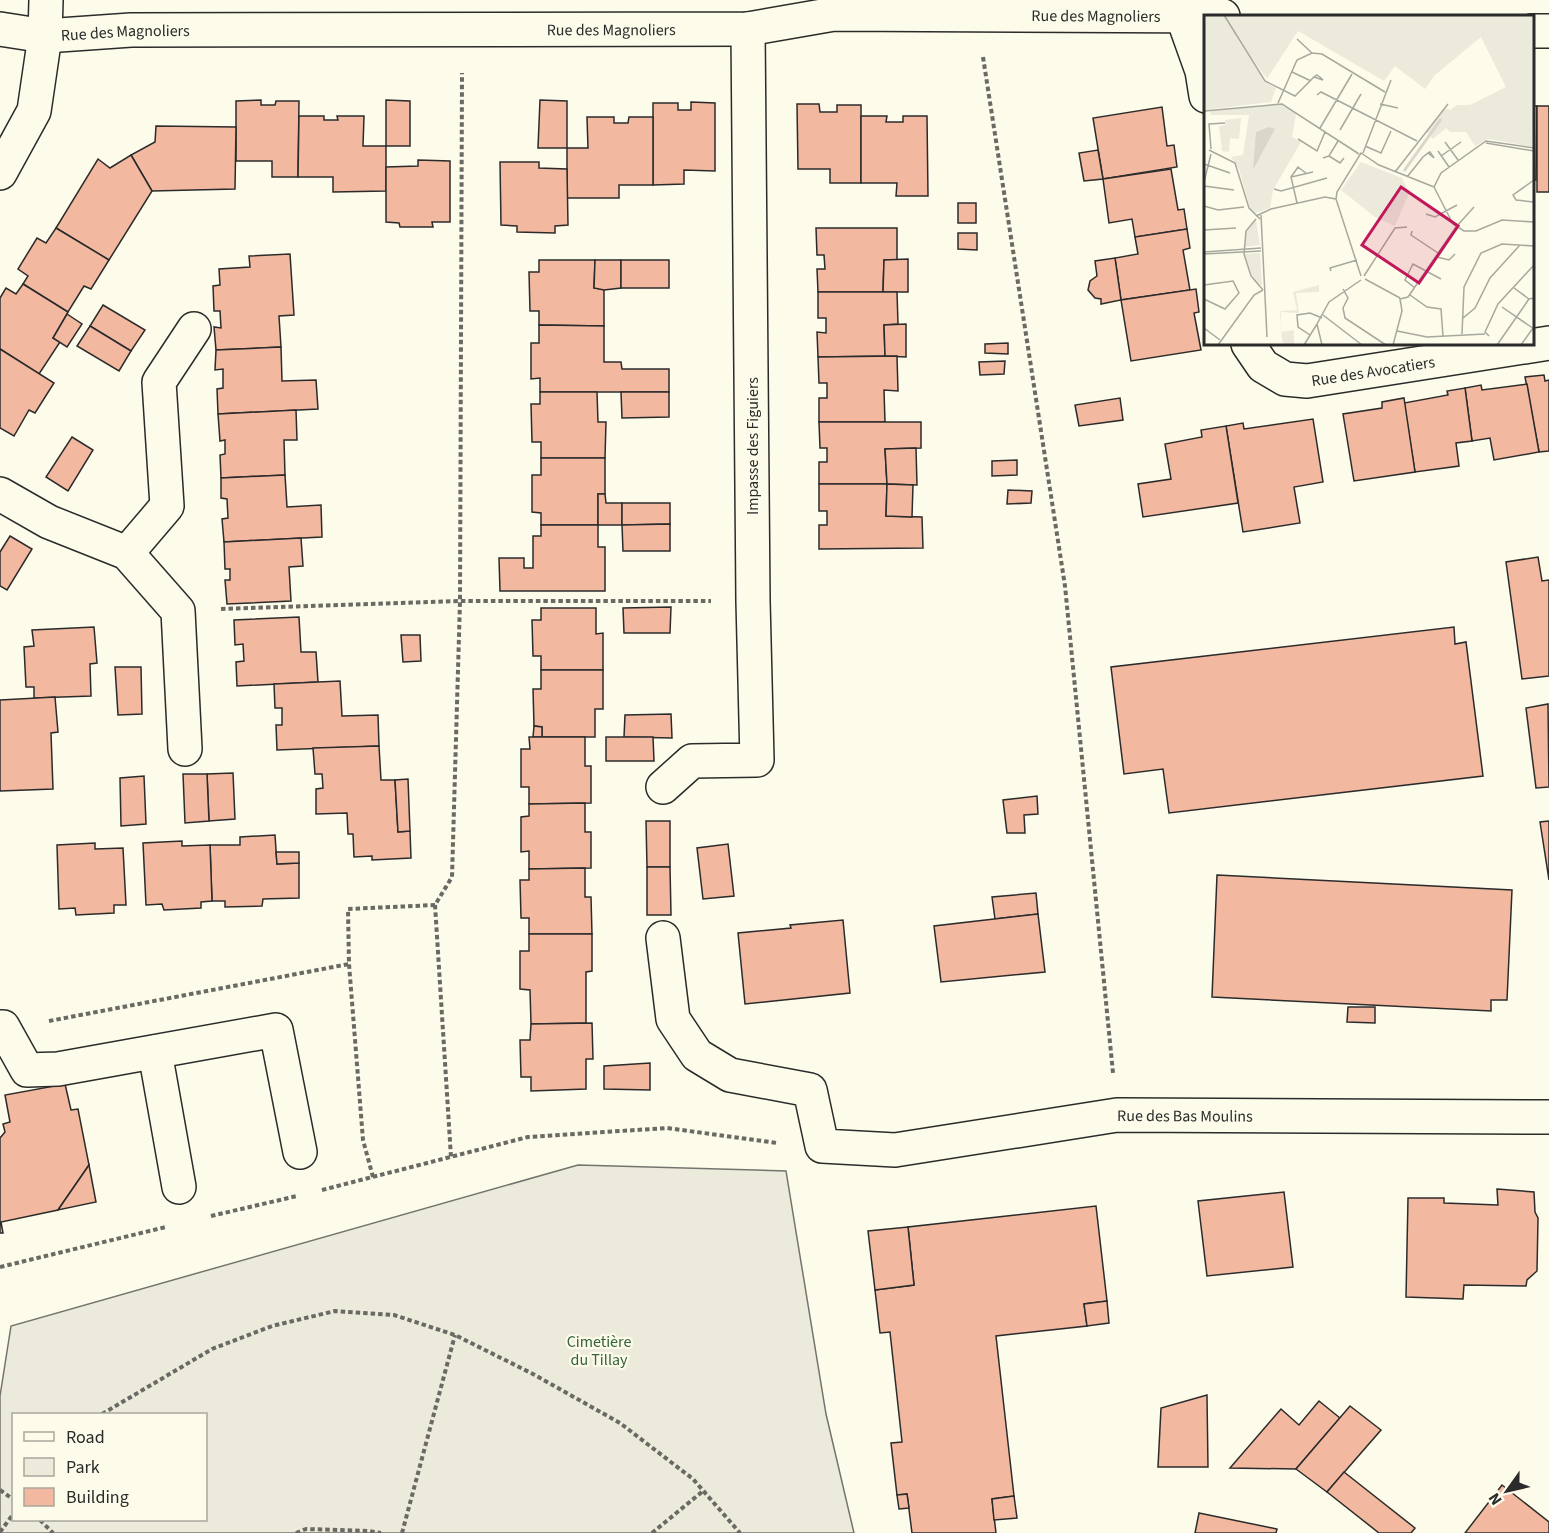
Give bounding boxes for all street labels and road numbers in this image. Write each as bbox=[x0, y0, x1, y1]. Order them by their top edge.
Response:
street label: Rue des Magnoliers bbox=[1031, 5, 1161, 28]
street label: Rue des Magnoliers bbox=[547, 19, 676, 41]
street label: Rue des Magnoliers bbox=[60, 20, 190, 47]
street label: Rue des Avocatiers bbox=[1310, 351, 1437, 392]
street label: Impasse des Figuiers bbox=[742, 377, 764, 515]
street label: Rue des Bas Moulins bbox=[1117, 1105, 1253, 1128]

